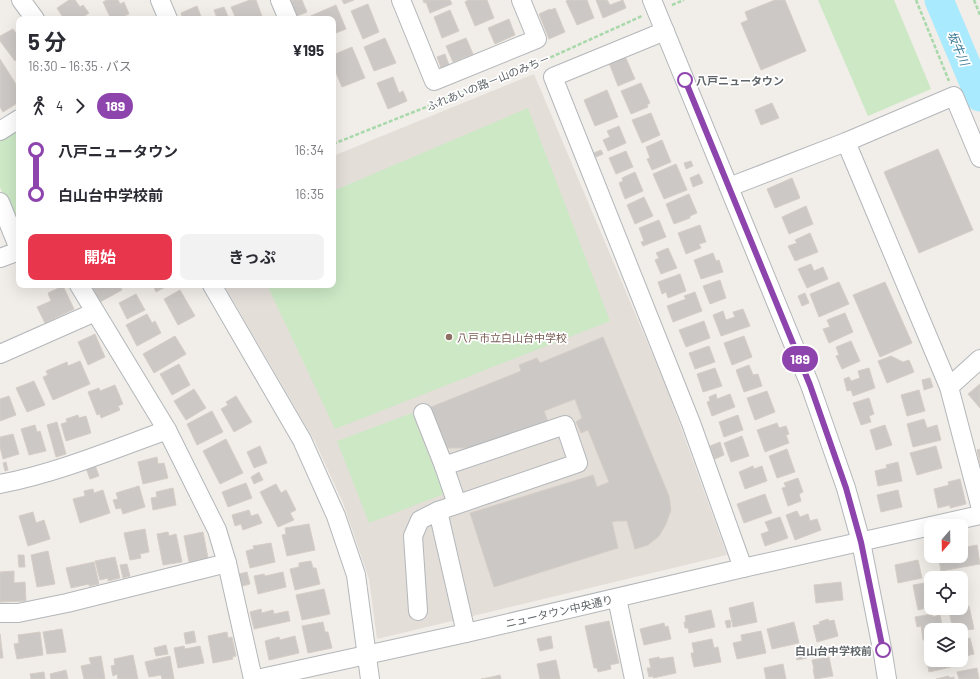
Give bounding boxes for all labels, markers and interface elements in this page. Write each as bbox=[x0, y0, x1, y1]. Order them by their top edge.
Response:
text: 5 分 bbox=[28, 28, 66, 54]
water label: 坂牛川 bbox=[946, 29, 973, 69]
text: ¥195 bbox=[292, 41, 324, 59]
street label: ふれあいの路－山のみち－ bbox=[424, 51, 552, 113]
text: 16:30 – 16:35 · バス bbox=[28, 58, 132, 74]
marker: 八戸ニュータウン bbox=[677, 72, 693, 88]
place label: 八戸ニュータウン bbox=[696, 74, 784, 87]
icon: walk bbox=[28, 95, 50, 117]
icon: forward bbox=[69, 95, 91, 117]
text: 189 bbox=[105, 97, 125, 114]
text: 4 bbox=[56, 98, 63, 114]
text: 八戸ニュータウン bbox=[58, 142, 178, 160]
text: 16:34 bbox=[294, 142, 324, 158]
text: 白山台中学校前 bbox=[58, 186, 163, 204]
text: 16:35 bbox=[295, 186, 324, 202]
button: 開始 bbox=[28, 234, 172, 280]
button: きっぷ bbox=[180, 234, 324, 280]
place label: 八戸市立白山台中学校 bbox=[457, 331, 567, 344]
marker: 八戸市立白山台中学校 bbox=[444, 332, 454, 342]
line badge: 189 bbox=[777, 346, 823, 372]
text: 189 bbox=[790, 350, 810, 367]
north arrow bbox=[924, 519, 968, 563]
map controls bbox=[924, 519, 968, 667]
button: locate bbox=[924, 571, 968, 615]
street label: ニュータウン中央通り bbox=[504, 592, 614, 630]
button: layers bbox=[924, 623, 968, 667]
marker: 白山台中学校前 bbox=[875, 642, 891, 658]
place label: 白山台中学校前 bbox=[795, 644, 872, 657]

